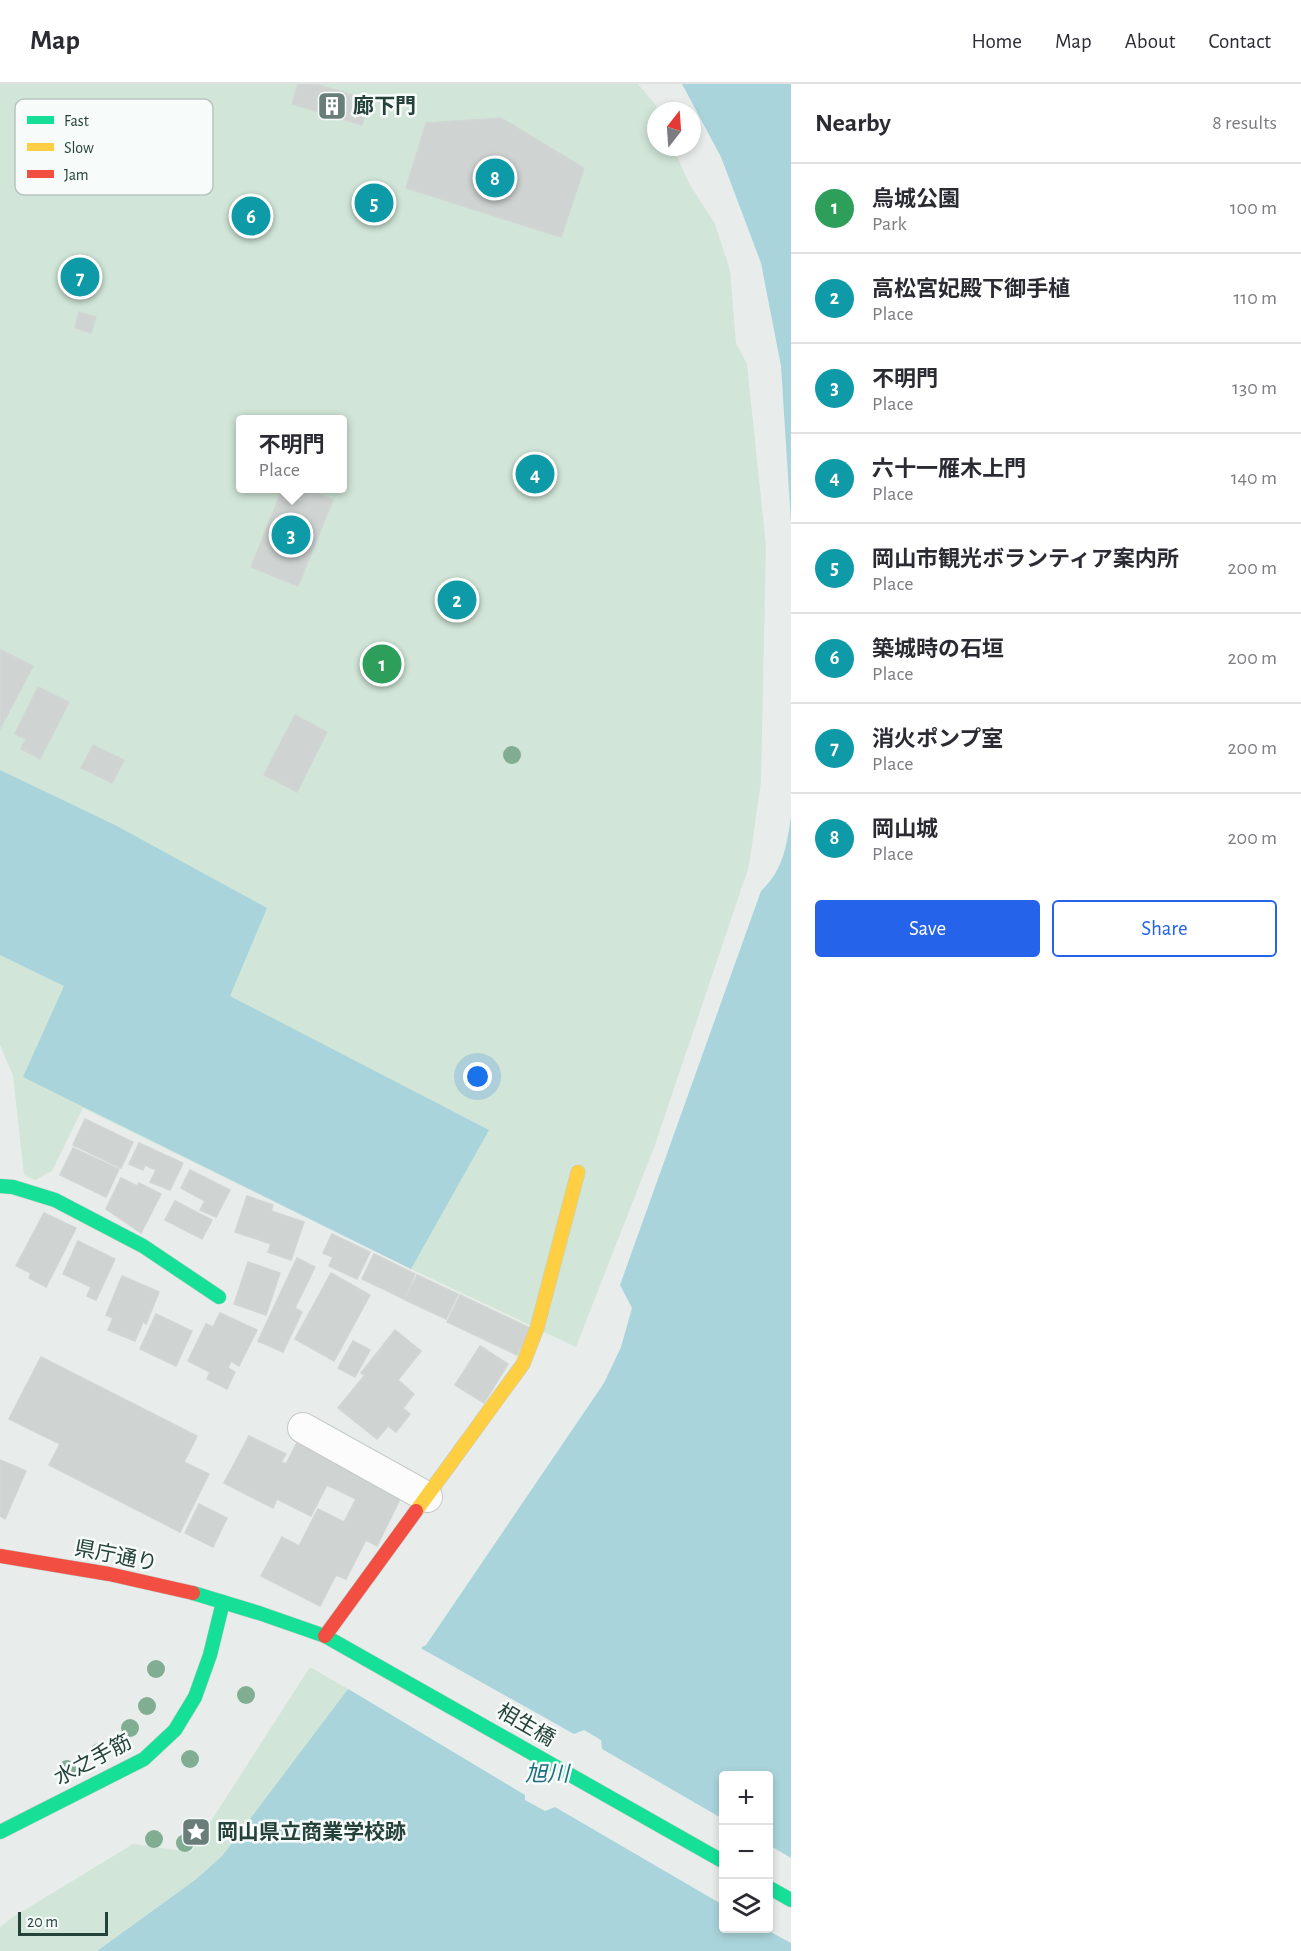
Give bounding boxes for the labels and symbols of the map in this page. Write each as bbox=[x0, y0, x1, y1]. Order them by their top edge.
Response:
building icon: 廊下門 bbox=[316, 90, 348, 122]
place label: 廊下門 bbox=[353, 95, 416, 117]
legend bbox=[15, 99, 213, 195]
north arrow bbox=[647, 102, 701, 156]
text: Fast bbox=[64, 113, 89, 129]
text: Slow bbox=[64, 140, 94, 156]
pin: 8 bbox=[476, 156, 514, 200]
text: Jam bbox=[64, 167, 89, 183]
pin: 5 bbox=[354, 180, 394, 226]
pin: 6 bbox=[232, 194, 270, 238]
pin: 7 bbox=[60, 254, 100, 300]
pin: 4 bbox=[516, 452, 554, 496]
pin: 3 bbox=[272, 512, 310, 558]
pin: 2 bbox=[438, 578, 476, 622]
pin: 1 bbox=[362, 642, 401, 686]
your location bbox=[463, 1062, 492, 1091]
street label: 県庁通り bbox=[73, 1537, 159, 1574]
street label: 相生橋 bbox=[493, 1699, 559, 1750]
street label: 水之手筋 bbox=[51, 1730, 135, 1789]
water label: 旭川 bbox=[525, 1762, 571, 1785]
place icon: 岡山県立商業学校跡 bbox=[180, 1816, 212, 1848]
place label: 岡山県立商業学校跡 bbox=[217, 1821, 406, 1843]
scale bar bbox=[18, 1909, 108, 1936]

